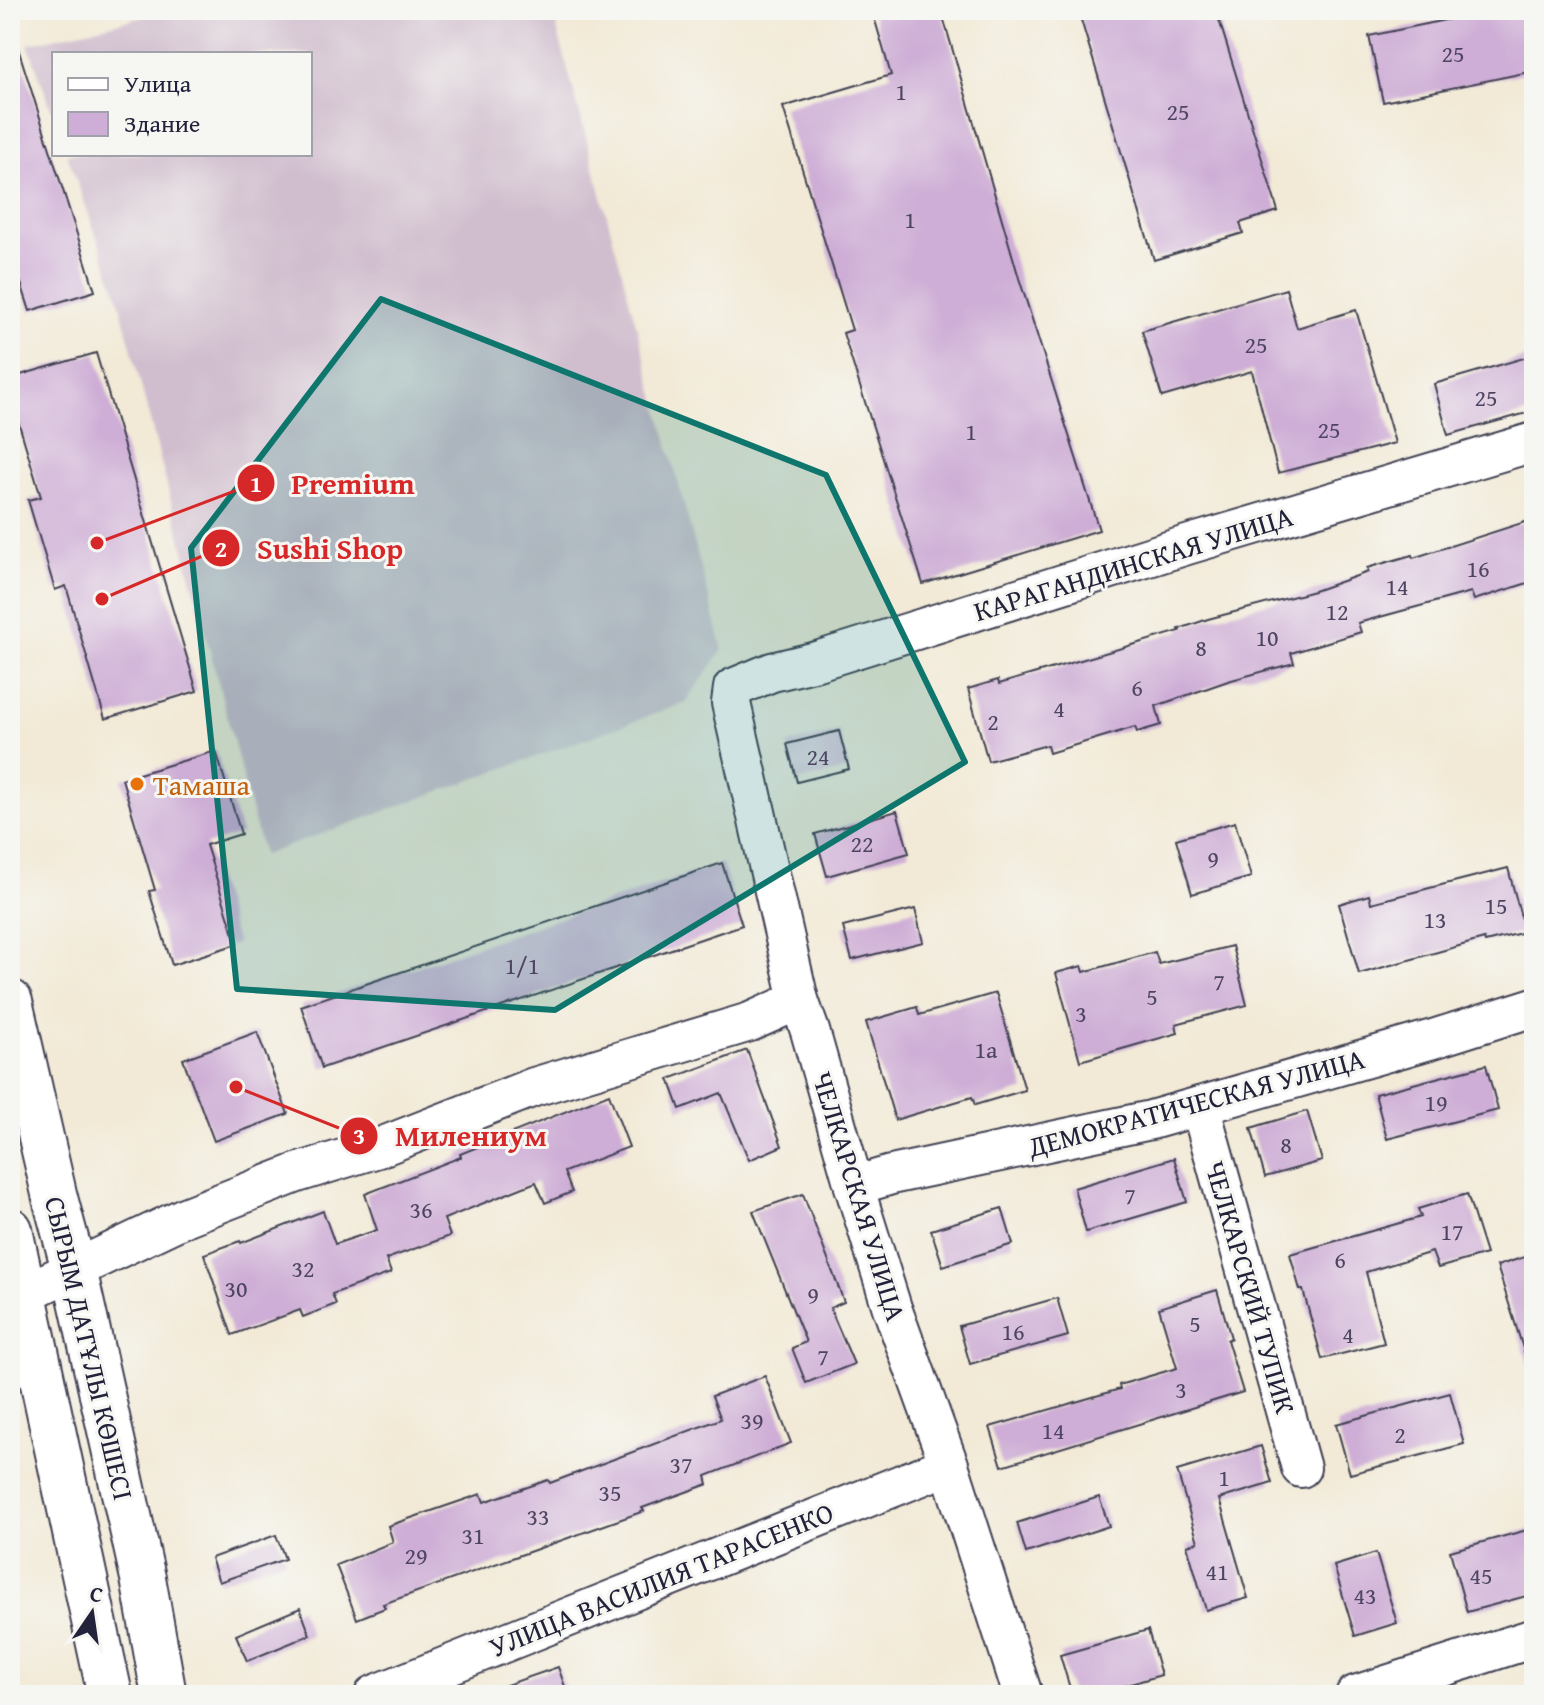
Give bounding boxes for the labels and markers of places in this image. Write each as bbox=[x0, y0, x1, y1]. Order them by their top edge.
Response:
callout: Premium bbox=[236, 456, 431, 510]
callout: Sushi Shop bbox=[201, 521, 419, 575]
place label: Тамаша bbox=[153, 764, 251, 805]
marker: Тамаша bbox=[128, 775, 146, 793]
callout: Милениум bbox=[339, 1109, 563, 1163]

